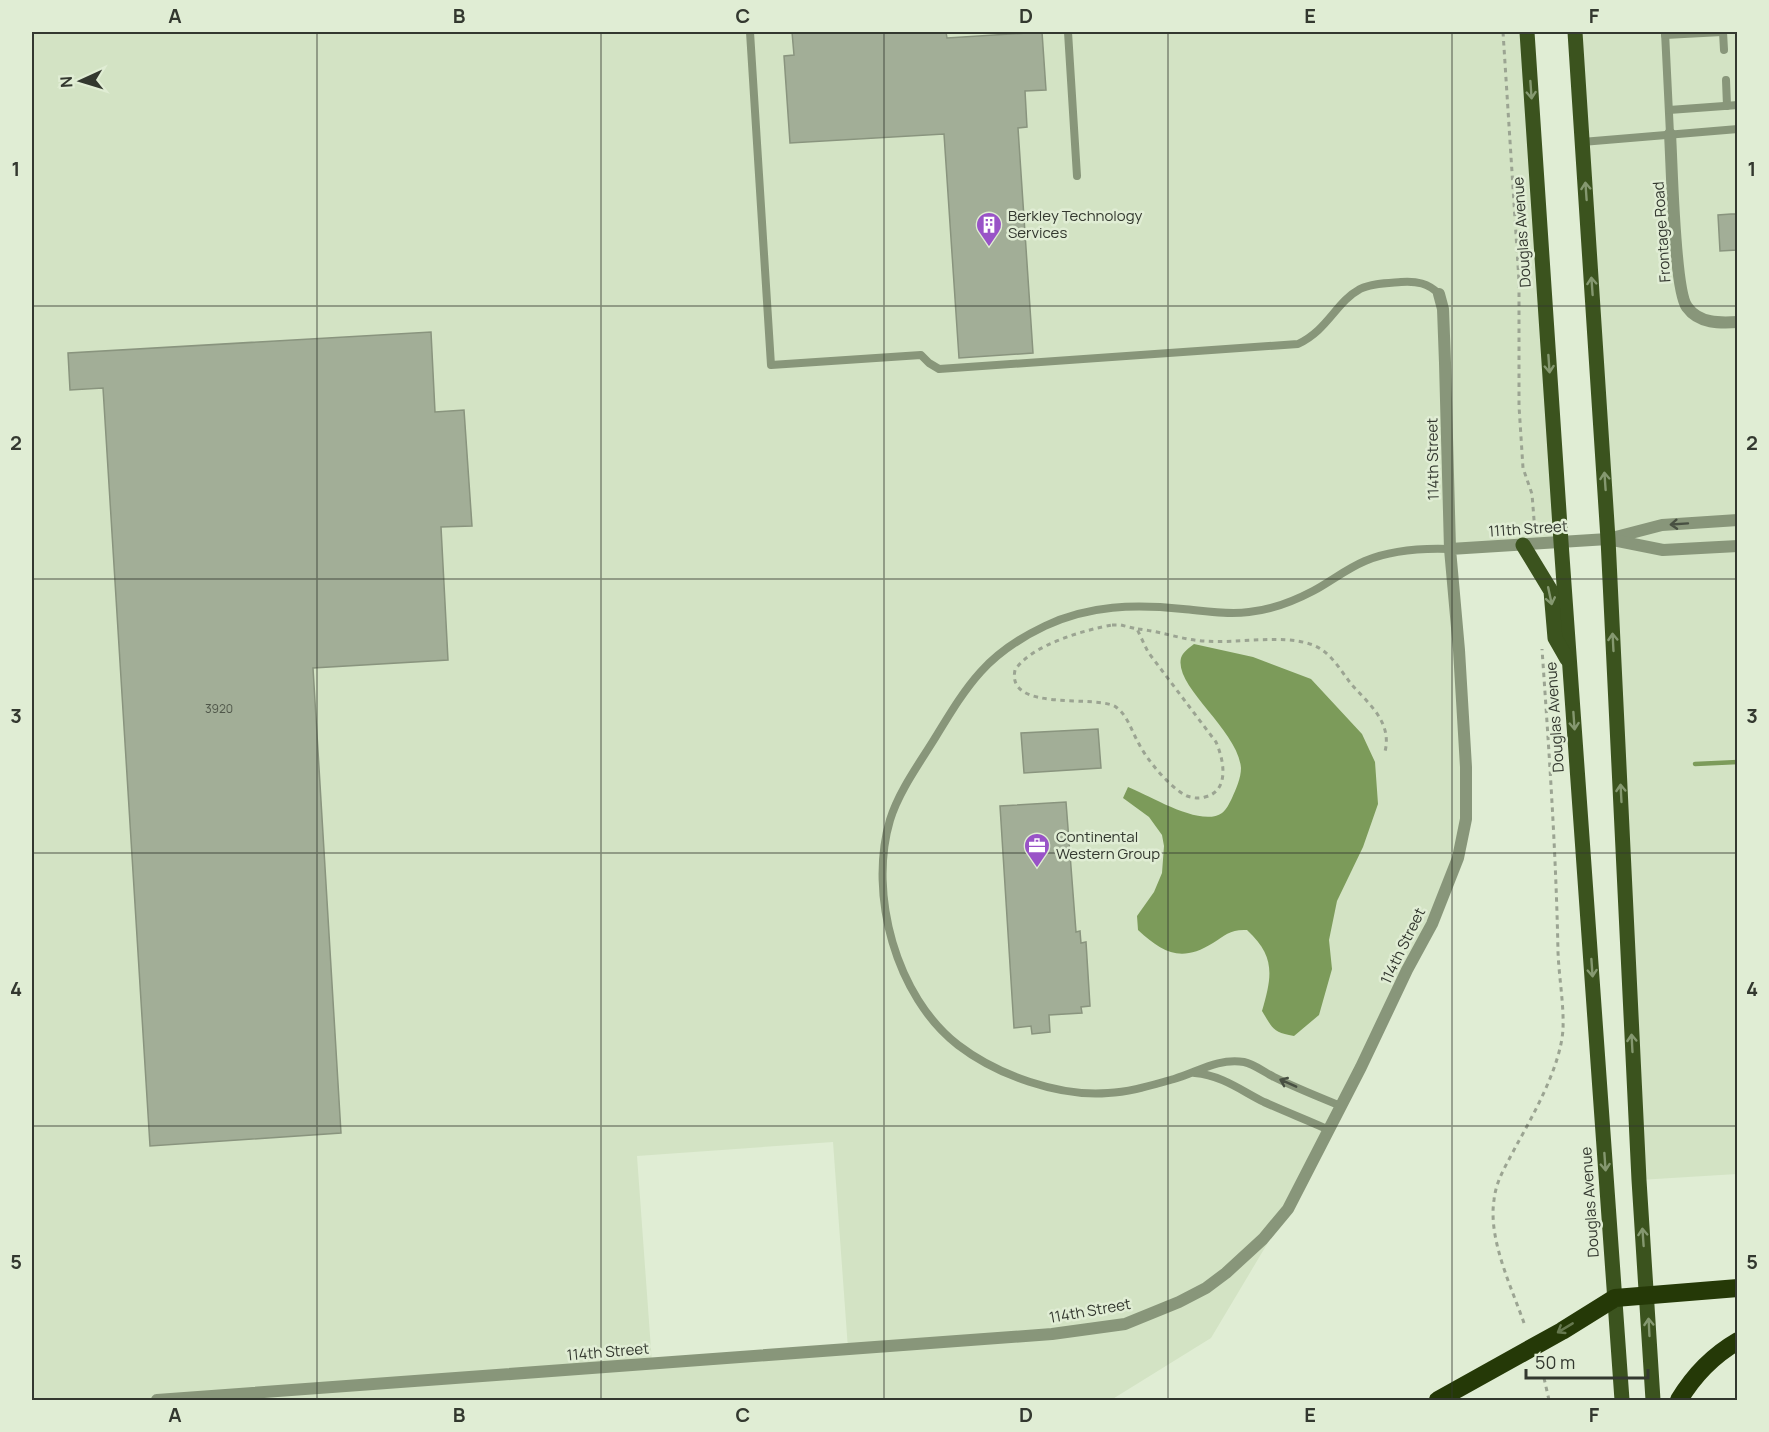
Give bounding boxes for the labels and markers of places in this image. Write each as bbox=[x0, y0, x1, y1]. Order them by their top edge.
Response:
place label: Berkley Technology Services bbox=[1008, 205, 1143, 243]
building icon: Berkley Technology Services bbox=[974, 210, 1004, 248]
place label: Continental Western Group bbox=[1056, 826, 1160, 864]
office icon: Continental Western Group bbox=[1022, 831, 1052, 869]

